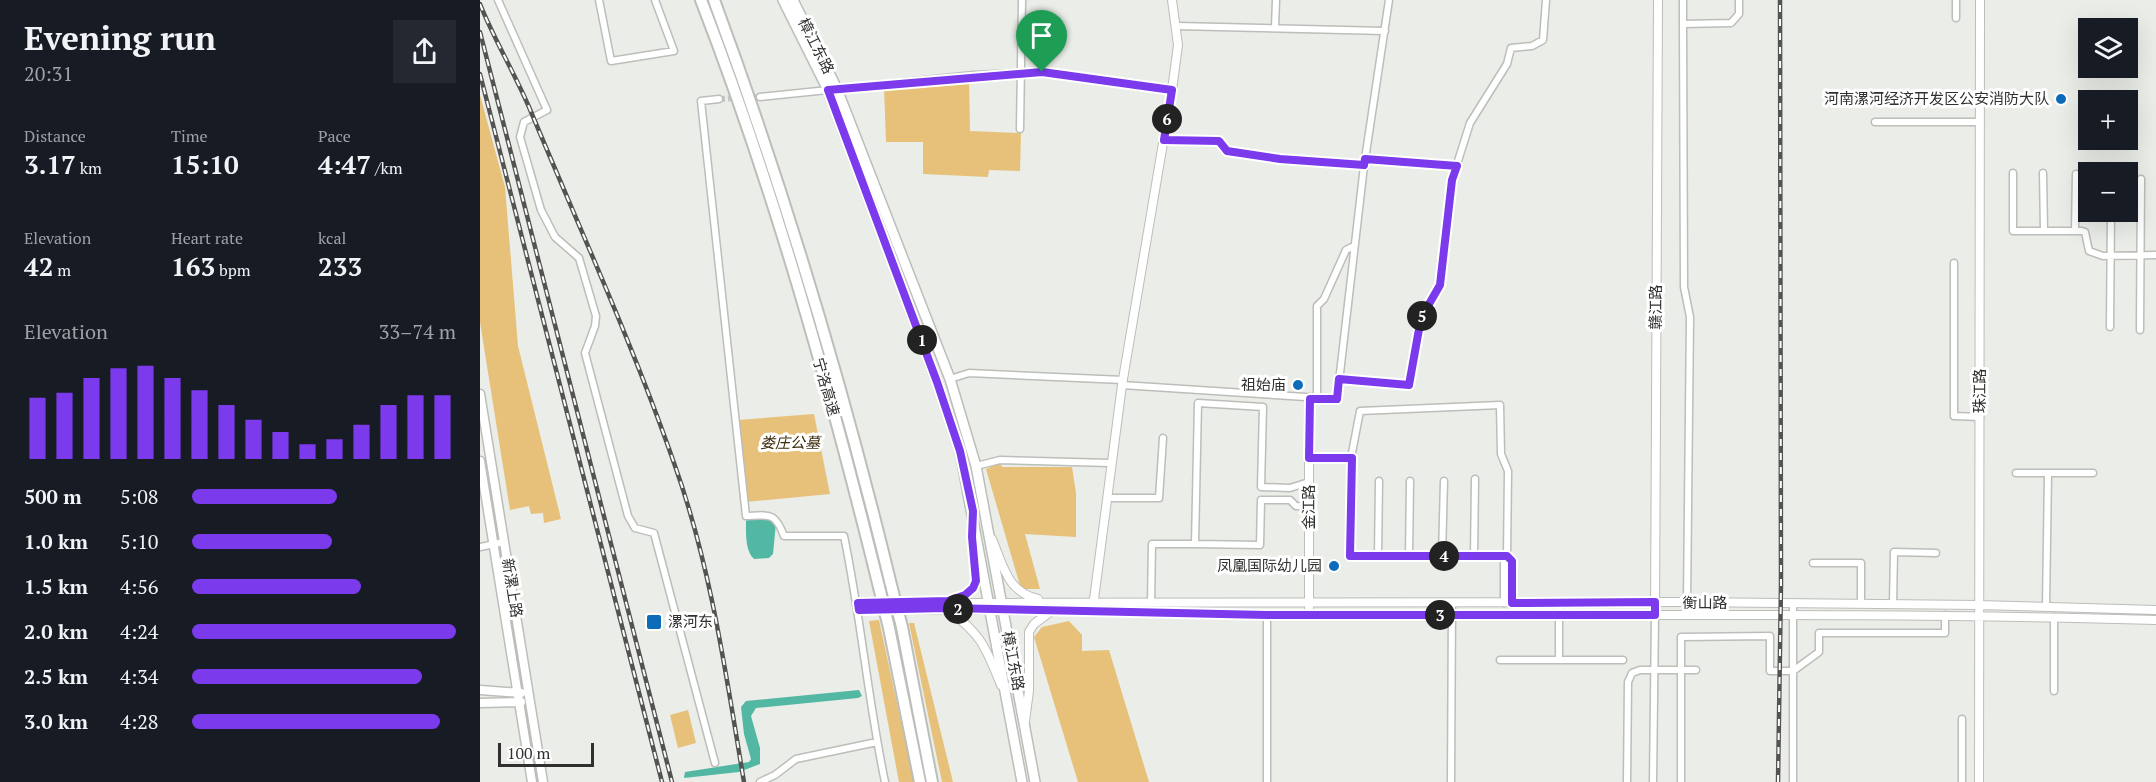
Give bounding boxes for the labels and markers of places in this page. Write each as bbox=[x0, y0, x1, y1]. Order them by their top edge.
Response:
pin bbox=[1016, 10, 1067, 72]
place label: 河南漯河经济开发区公安消防大队 bbox=[1824, 88, 2049, 108]
marker: 河南漯河经济开发区公安消防大队 bbox=[2054, 92, 2068, 106]
pin: 6 bbox=[1152, 104, 1182, 134]
pin: 5 bbox=[1407, 301, 1437, 331]
pin: 1 bbox=[907, 325, 937, 355]
place label: 祖始庙 bbox=[1241, 374, 1286, 394]
marker: 祖始庙 bbox=[1291, 378, 1305, 392]
pin: 4 bbox=[1429, 541, 1459, 571]
place label: 凤凰国际幼儿园 bbox=[1217, 555, 1322, 575]
marker: 凤凰国际幼儿园 bbox=[1327, 559, 1341, 573]
pin: 2 bbox=[943, 594, 973, 624]
pin: 3 bbox=[1425, 600, 1455, 630]
place label: 漯河东 bbox=[668, 611, 713, 631]
marker: 漯河东 bbox=[645, 613, 663, 631]

